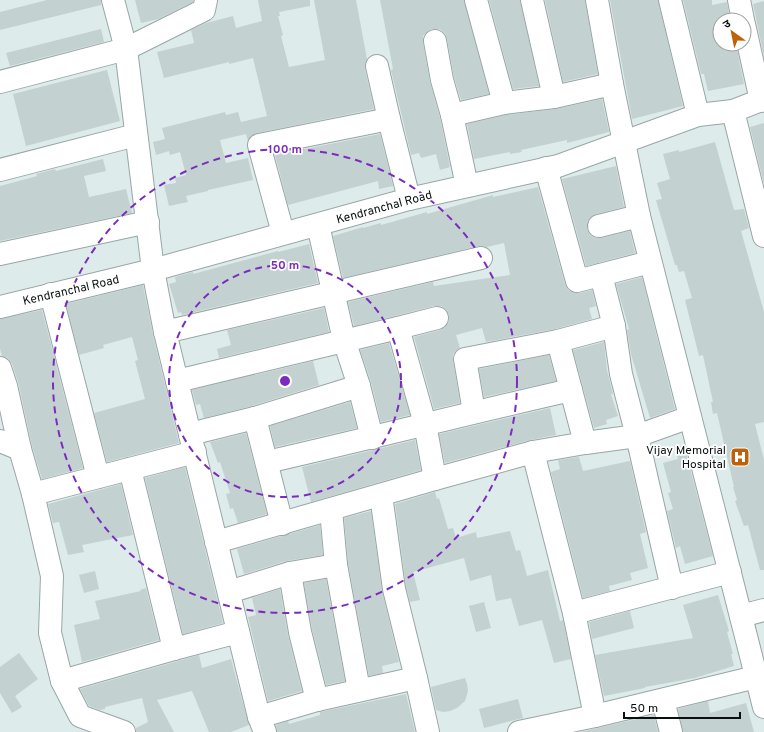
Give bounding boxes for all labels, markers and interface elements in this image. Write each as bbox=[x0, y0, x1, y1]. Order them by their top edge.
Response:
north arrow bbox=[712, 12, 752, 52]
text: उ bbox=[721, 17, 734, 32]
text: 100 m bbox=[268, 142, 302, 158]
street label: Kendranchal Road bbox=[335, 187, 434, 228]
text: 50 m bbox=[271, 258, 299, 274]
street label: Kendranchal Road bbox=[21, 272, 121, 310]
centre of rings bbox=[278, 374, 292, 388]
place label: Vijay Memorial Hospital bbox=[646, 443, 726, 473]
hospital icon: Vijay Memorial Hospital bbox=[729, 446, 751, 468]
scale bar bbox=[624, 694, 740, 720]
text: 50 m bbox=[630, 701, 658, 717]

